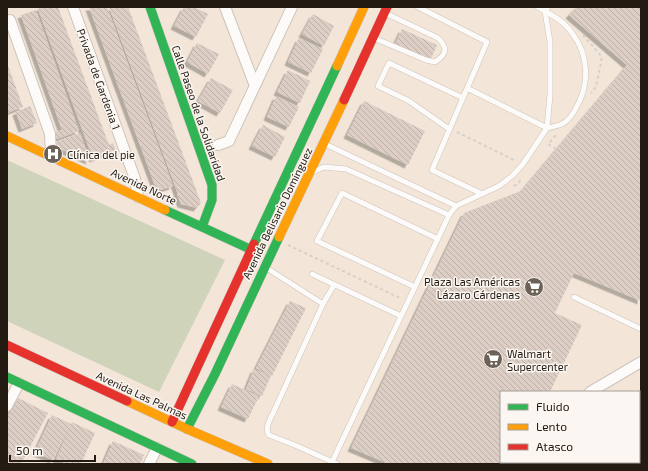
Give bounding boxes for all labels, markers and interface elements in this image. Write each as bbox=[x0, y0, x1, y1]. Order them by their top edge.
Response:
street label: Privada de Gardenia 1 bbox=[75, 27, 123, 131]
street label: Calle Paseo de la Solidaridad bbox=[170, 43, 228, 183]
hospital icon: Clínica del pie bbox=[42, 143, 64, 165]
street label: Avenida Belisario Domínguez bbox=[239, 145, 315, 281]
place label: Clínica del pie bbox=[67, 148, 135, 161]
street label: Avenida Norte bbox=[109, 165, 179, 207]
place label: Plaza Las Américas Lázaro Cárdenas bbox=[424, 275, 520, 301]
supermarket icon: Plaza Las Américas Lázaro Cárdenas bbox=[523, 276, 545, 298]
place label: Walmart Supercenter bbox=[507, 347, 569, 373]
supermarket icon: Walmart Supercenter bbox=[482, 348, 504, 370]
street label: Avenida Las Palmas bbox=[94, 368, 190, 422]
legend bbox=[500, 391, 640, 463]
text: Fluido bbox=[536, 399, 570, 413]
text: Lento bbox=[536, 419, 567, 433]
scale bar bbox=[10, 437, 95, 463]
text: Atasco bbox=[536, 439, 573, 453]
text: 50 m bbox=[16, 443, 43, 457]

